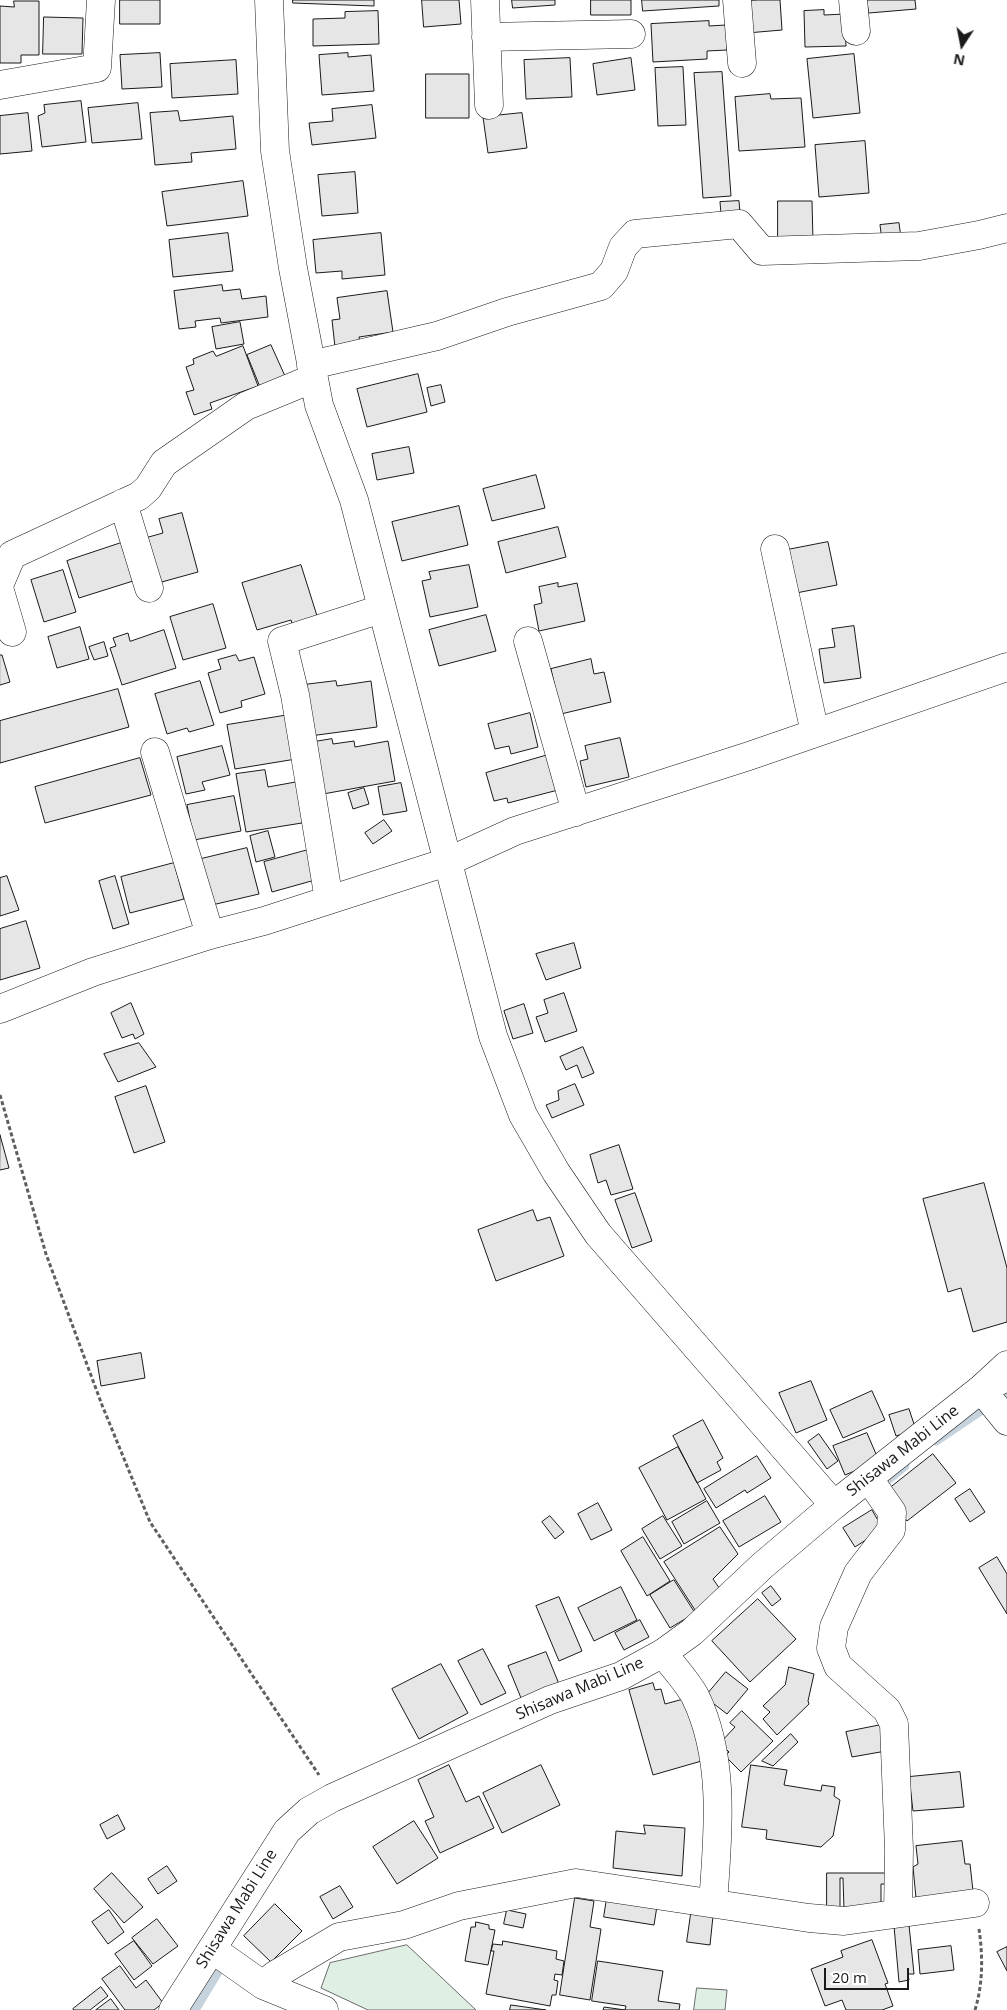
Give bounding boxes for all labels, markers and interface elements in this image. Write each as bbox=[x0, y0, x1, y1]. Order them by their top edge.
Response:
north arrow bbox=[937, 20, 987, 70]
text: N bbox=[952, 50, 966, 71]
street label: Shisawa Mabi Line bbox=[843, 1401, 963, 1501]
street label: Shisawa Mabi Line bbox=[513, 1653, 647, 1725]
street label: Shisawa Mabi Line bbox=[193, 1846, 281, 1972]
scale bar bbox=[827, 1958, 912, 1990]
text: 20 m bbox=[832, 1967, 867, 1987]

